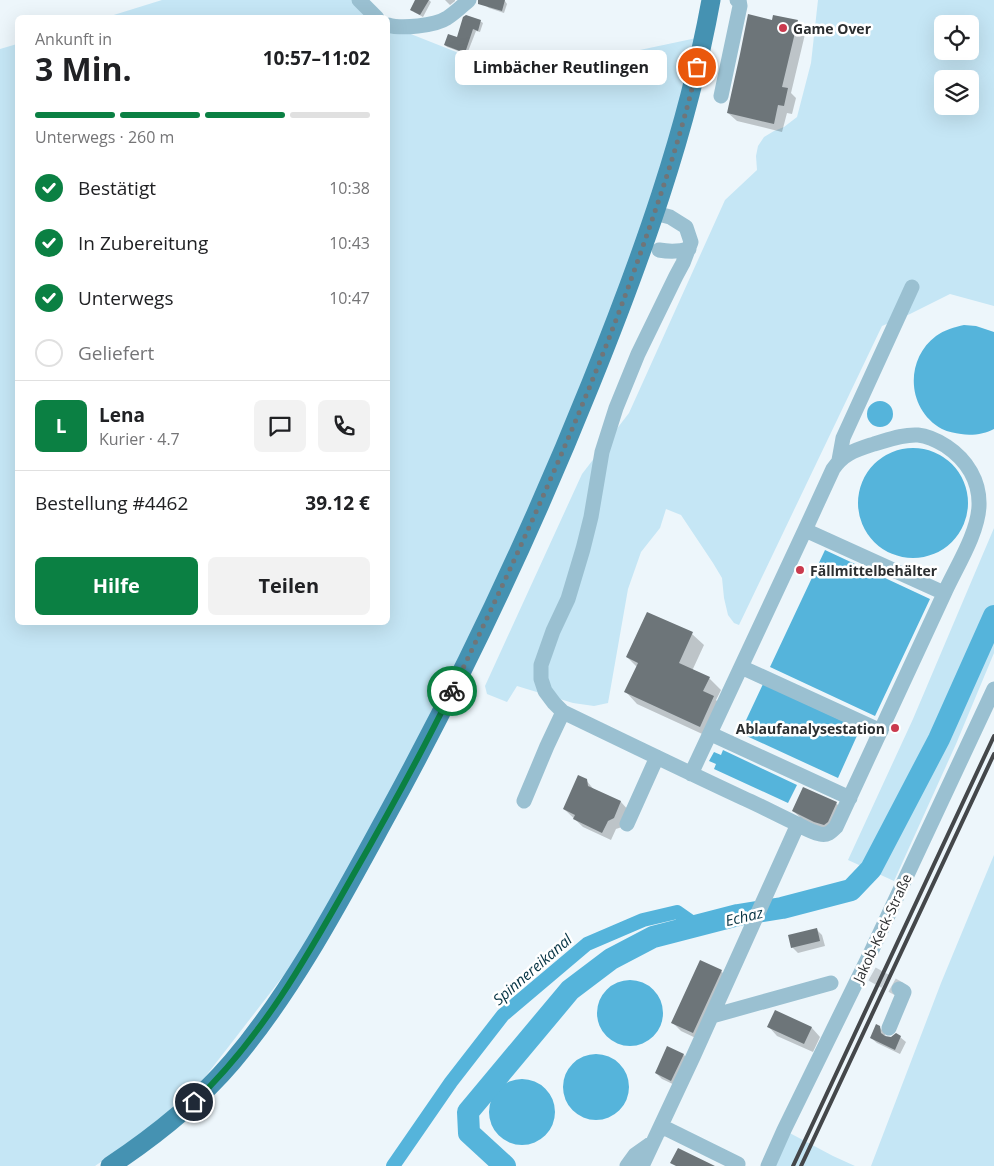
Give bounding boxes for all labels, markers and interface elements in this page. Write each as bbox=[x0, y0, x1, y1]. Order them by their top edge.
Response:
map controls bbox=[934, 15, 979, 115]
button: locate bbox=[934, 15, 979, 60]
place label: Game Over bbox=[793, 19, 872, 38]
marker: Game Over bbox=[777, 22, 789, 34]
text: Ankunft in bbox=[35, 28, 112, 50]
text: 10:57–11:02 bbox=[263, 45, 370, 71]
pin bbox=[676, 46, 718, 88]
text: 3 Min. bbox=[35, 47, 132, 90]
callout: Limbächer Reutlingen bbox=[454, 50, 667, 84]
icon: bag bbox=[683, 53, 711, 81]
text: Limbächer Reutlingen bbox=[473, 56, 649, 78]
button: layers bbox=[934, 70, 979, 115]
text: Unterwegs · 260 m bbox=[35, 126, 174, 148]
icon: check bbox=[35, 174, 63, 202]
text: Bestätigt bbox=[78, 175, 156, 201]
text: 10:38 bbox=[329, 177, 370, 199]
icon: check bbox=[35, 229, 63, 257]
text: In Zubereitung bbox=[78, 230, 208, 256]
text: 10:43 bbox=[329, 232, 370, 254]
icon: check bbox=[35, 284, 63, 312]
text: Unterwegs bbox=[78, 285, 173, 311]
text: 10:47 bbox=[329, 287, 370, 309]
text: Geliefert bbox=[78, 340, 154, 366]
button: chat bbox=[254, 400, 306, 452]
button: phone bbox=[318, 400, 370, 452]
text: Lena bbox=[99, 402, 145, 428]
text: L bbox=[56, 413, 66, 439]
text: Kurier · 4.7 bbox=[99, 428, 180, 450]
text: Bestellung #4462 bbox=[35, 490, 188, 516]
text: 39.12 € bbox=[305, 490, 370, 516]
button: Hilfe bbox=[35, 557, 198, 615]
button: Teilen bbox=[208, 557, 370, 615]
place label: Fällmittelbehälter bbox=[810, 561, 938, 580]
marker: Fällmittelbehälter bbox=[794, 564, 806, 576]
courier bbox=[427, 666, 477, 716]
icon: bike bbox=[438, 677, 466, 705]
place label: Ablaufanalysestation bbox=[736, 719, 885, 738]
marker: Ablaufanalysestation bbox=[889, 722, 901, 734]
street label: Jakob-Keck-Straße bbox=[848, 870, 916, 987]
water label: Echaz bbox=[723, 902, 765, 930]
water label: Spinnereikanal bbox=[488, 928, 577, 1009]
pin bbox=[173, 1081, 215, 1123]
icon: home bbox=[180, 1088, 208, 1116]

